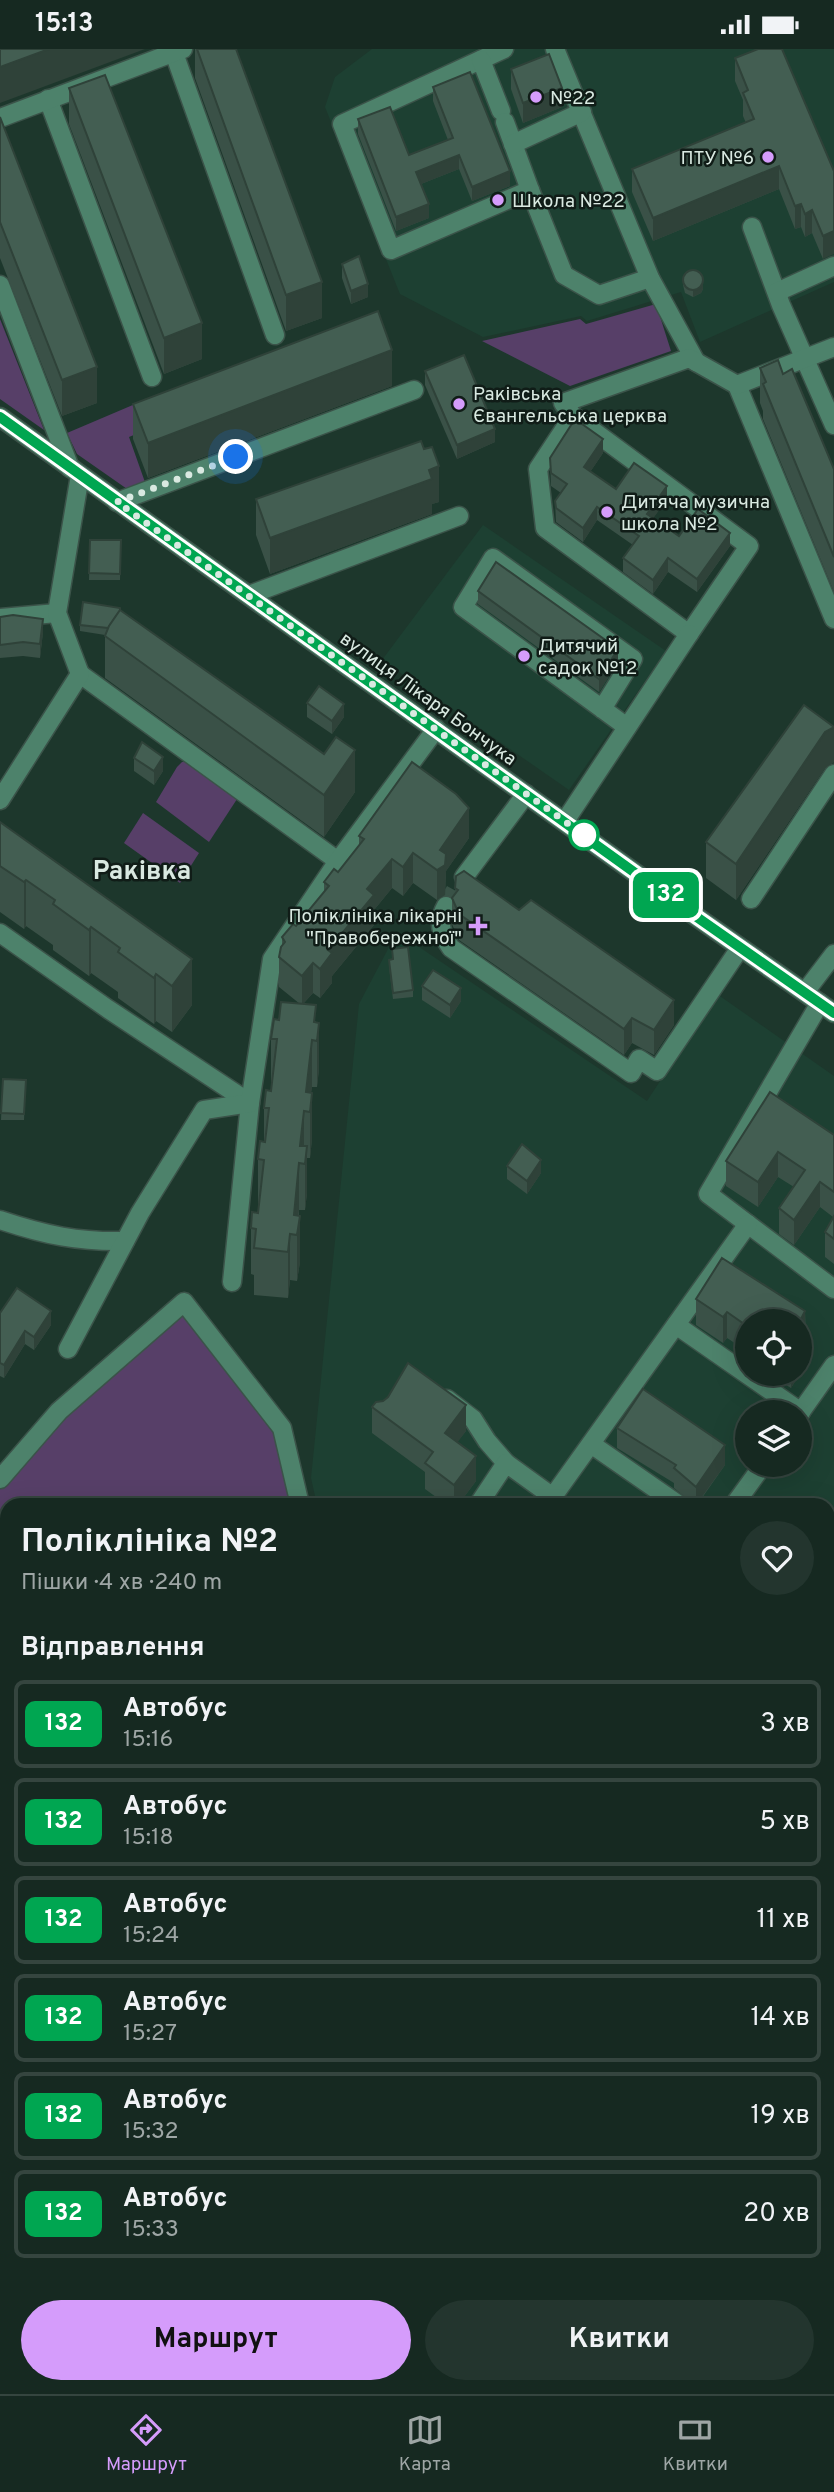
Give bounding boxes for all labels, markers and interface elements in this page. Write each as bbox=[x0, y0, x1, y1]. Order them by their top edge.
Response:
text: 15:13 bbox=[35, 8, 94, 41]
place label: №22 bbox=[550, 87, 595, 111]
marker: №22 bbox=[528, 89, 544, 105]
place label: ПТУ №6 bbox=[680, 147, 754, 171]
marker: ПТУ №6 bbox=[760, 149, 776, 165]
place label: Школа №22 bbox=[512, 190, 625, 214]
marker: Школа №22 bbox=[490, 192, 506, 208]
place label: Раківська Євангельська церква bbox=[473, 383, 667, 429]
marker: Раківська Євангельська церква bbox=[451, 396, 467, 412]
your location bbox=[218, 439, 253, 474]
place label: Дитяча музична школа №2 bbox=[621, 491, 770, 537]
marker: Дитяча музична школа №2 bbox=[599, 504, 615, 520]
street label: вулиця Лікаря Бончука bbox=[335, 627, 521, 772]
place label: Дитячий садок №12 bbox=[538, 635, 637, 681]
marker: Дитячий садок №12 bbox=[516, 648, 532, 664]
unlabelled marker bbox=[569, 820, 599, 850]
district label: Раківка bbox=[93, 856, 191, 889]
line badge: 132 bbox=[626, 872, 706, 918]
text: 132 bbox=[647, 880, 685, 910]
place label: Поліклініка лікарні "Правобережної" bbox=[288, 905, 462, 951]
marker: Поліклініка лікарні "Правобережної" bbox=[468, 916, 488, 936]
map controls bbox=[735, 1309, 812, 1477]
button: locate bbox=[735, 1309, 812, 1386]
button: layers bbox=[735, 1400, 812, 1477]
button: heart bbox=[740, 1521, 814, 1595]
text: Поліклініка №2 bbox=[21, 1522, 278, 1564]
text: Пішки · 4 хв · 240 m bbox=[21, 1569, 222, 1598]
text: Відправлення bbox=[21, 1632, 204, 1665]
text: Автобус bbox=[123, 1693, 228, 1726]
text: 3 хв bbox=[760, 1708, 810, 1741]
text: 132 bbox=[44, 1709, 83, 1739]
text: 15:16 bbox=[123, 1726, 173, 1755]
text: Автобус bbox=[123, 1791, 228, 1824]
text: 5 хв bbox=[760, 1806, 810, 1839]
text: 132 bbox=[44, 1807, 83, 1837]
text: 15:18 bbox=[123, 1824, 174, 1853]
text: Автобус bbox=[123, 1889, 228, 1922]
text: 11 хв bbox=[756, 1904, 810, 1937]
text: 132 bbox=[44, 1905, 83, 1935]
text: 15:24 bbox=[123, 1922, 179, 1951]
text: Автобус bbox=[123, 1987, 228, 2020]
text: 14 хв bbox=[751, 2002, 810, 2035]
text: 132 bbox=[44, 2003, 83, 2033]
text: 15:27 bbox=[123, 2020, 177, 2049]
text: Автобус bbox=[123, 2085, 228, 2118]
text: 19 хв bbox=[751, 2100, 810, 2133]
text: 132 bbox=[44, 2101, 83, 2131]
text: 15:32 bbox=[123, 2118, 179, 2147]
text: Автобус bbox=[123, 2183, 228, 2216]
text: 20 хв bbox=[743, 2198, 810, 2231]
text: 132 bbox=[44, 2199, 83, 2229]
text: 15:33 bbox=[123, 2216, 179, 2245]
button: Маршрут bbox=[21, 2300, 411, 2380]
button: Квитки bbox=[425, 2300, 814, 2380]
tab: Маршрут bbox=[106, 2411, 187, 2477]
tab: Карта bbox=[399, 2411, 451, 2477]
tab: Квитки bbox=[663, 2411, 728, 2477]

